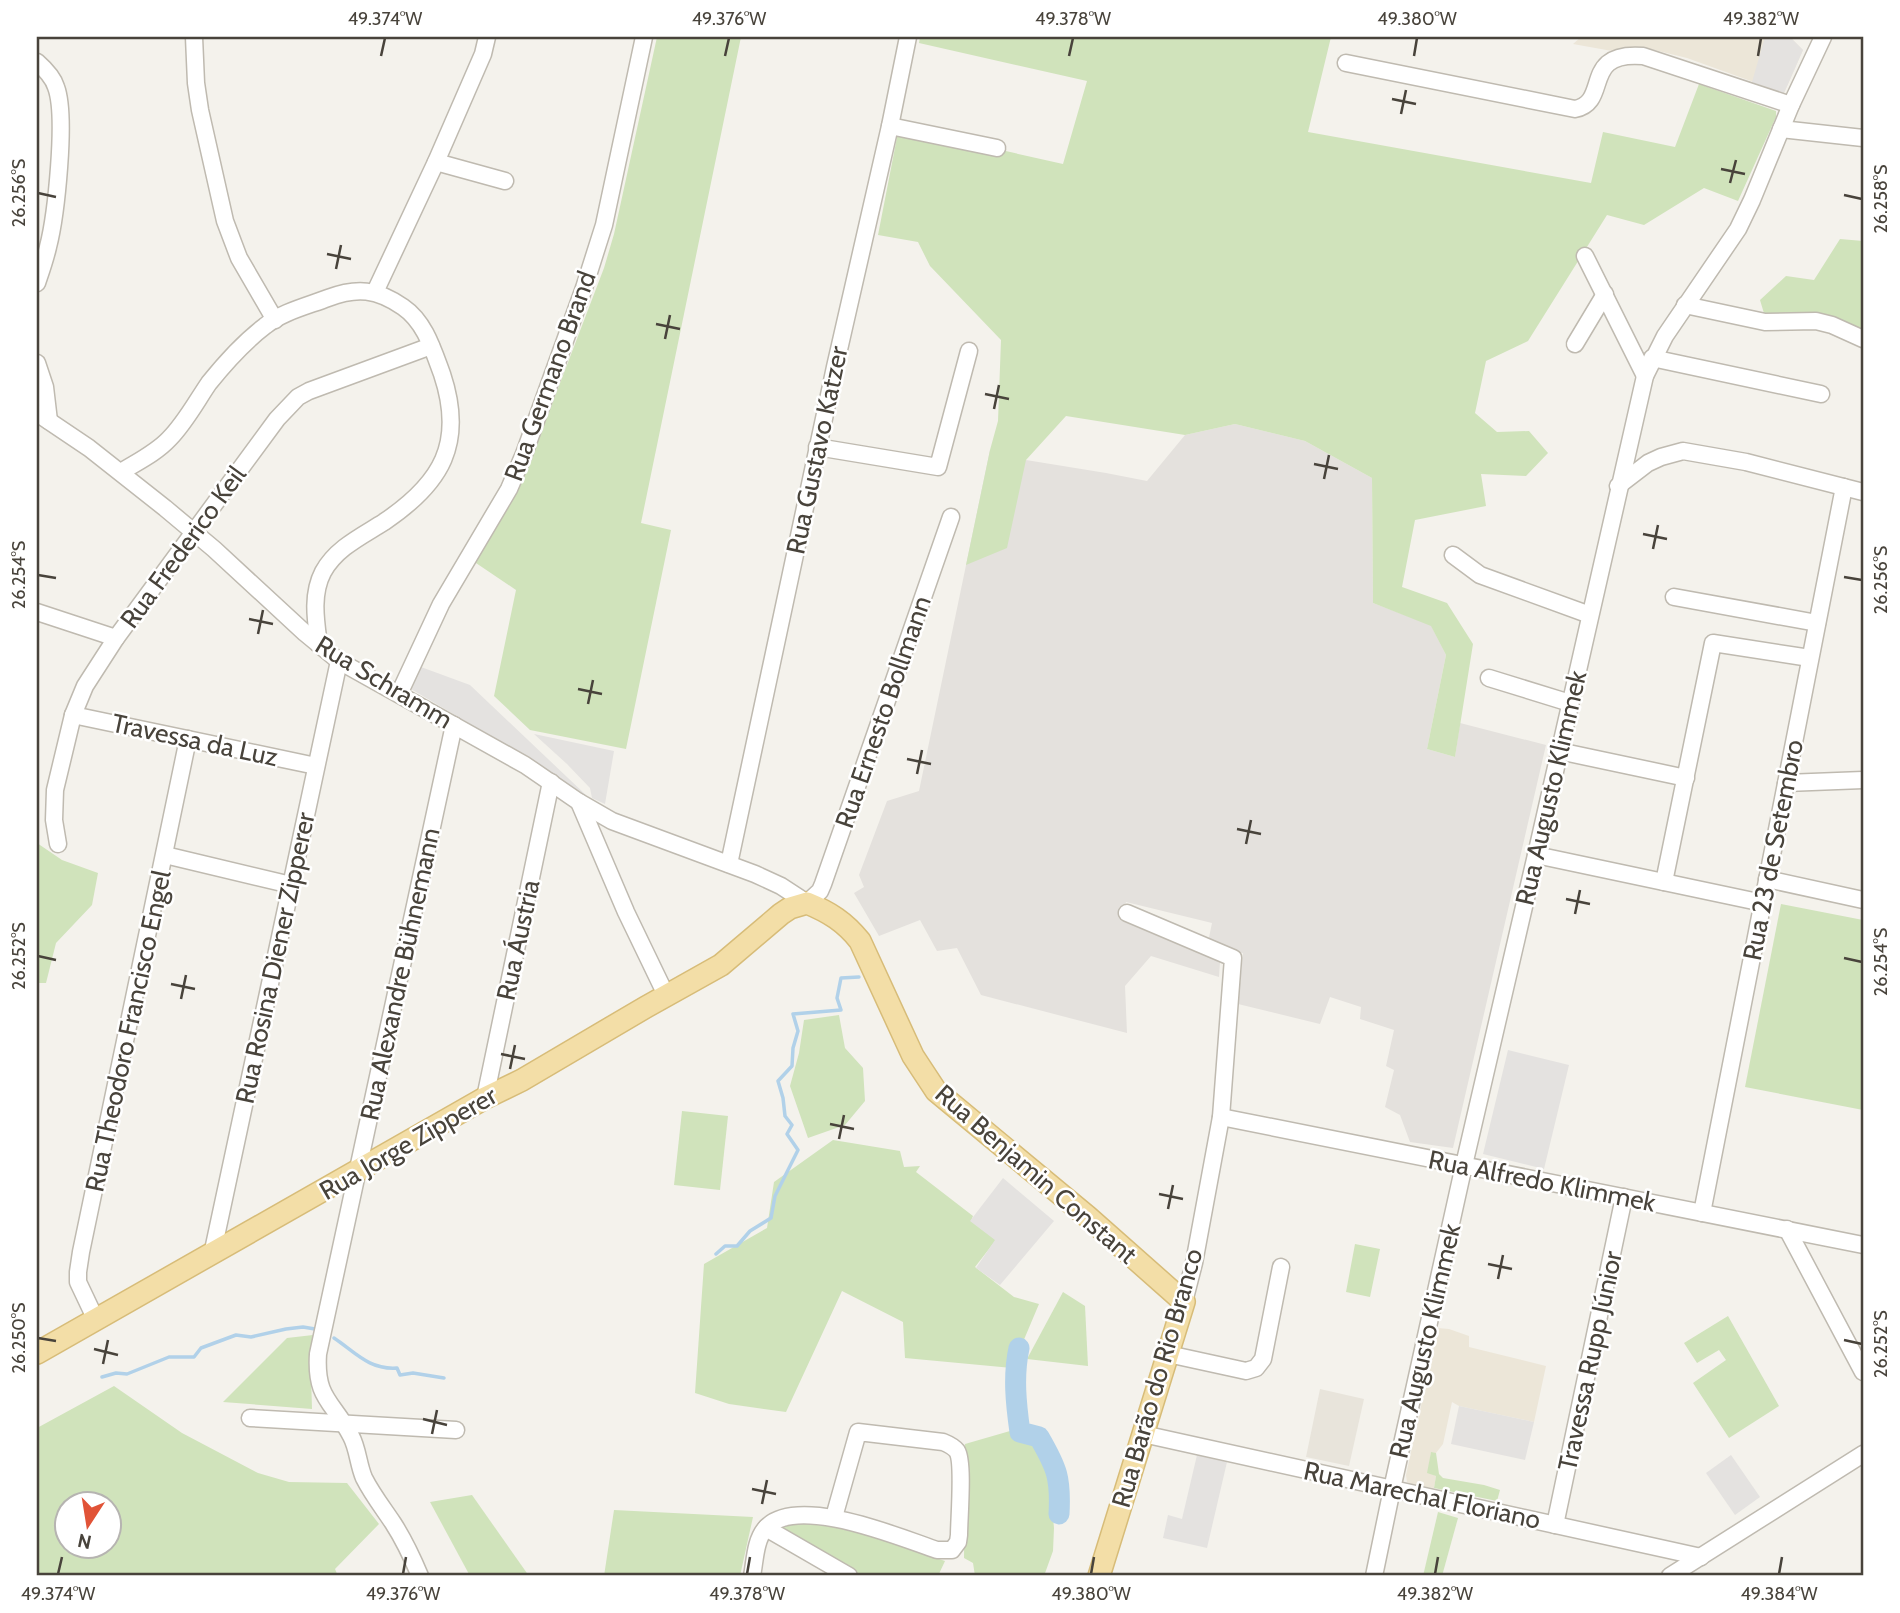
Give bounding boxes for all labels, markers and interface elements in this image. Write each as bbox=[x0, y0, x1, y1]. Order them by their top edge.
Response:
text: 49.374°W bbox=[348, 8, 422, 30]
text: 49.376°W bbox=[692, 8, 766, 30]
text: 49.378°W bbox=[1035, 8, 1111, 30]
text: 49.380°W bbox=[1377, 8, 1457, 30]
text: 49.382°W bbox=[1723, 8, 1799, 30]
text: 26.256°S bbox=[8, 159, 30, 227]
text: 26.258°S bbox=[1870, 164, 1892, 234]
street label: Rua Germano Brand bbox=[497, 267, 603, 485]
street label: Rua Gustavo Katzer bbox=[779, 342, 855, 557]
street label: Rua Frederico Keil bbox=[113, 460, 253, 634]
text: 26.254°S bbox=[8, 541, 30, 609]
text: 26.256°S bbox=[1870, 546, 1892, 614]
street label: Rua Ernesto Bollmann bbox=[828, 592, 938, 832]
street label: Rua Schramm bbox=[310, 628, 458, 736]
street label: Rua Augusto Klimmek bbox=[1508, 667, 1594, 908]
street label: Travessa da Luz bbox=[109, 707, 281, 773]
street label: Rua 23 de Setembro bbox=[1736, 737, 1810, 963]
street label: Rua Rosina Diener Zipperer bbox=[229, 809, 322, 1106]
street label: Rua Alexandre Bühnemann bbox=[353, 825, 447, 1123]
street label: Rua Theodoro Francisco Engel bbox=[78, 867, 178, 1195]
street label: Rua Áustria bbox=[490, 876, 546, 1003]
text: 26.252°S bbox=[8, 922, 30, 990]
text: 26.254°S bbox=[1870, 928, 1892, 996]
street label: Rua Benjamin Constant bbox=[929, 1078, 1144, 1271]
street label: Rua Jorge Zipperer bbox=[314, 1079, 503, 1207]
street label: Rua Alfredo Klimmek bbox=[1426, 1143, 1659, 1219]
street label: Rua Augusto Klimmek bbox=[1382, 1220, 1468, 1461]
street label: Rua Barão do Rio Branco bbox=[1105, 1245, 1209, 1511]
street label: Travessa Rupp Júnior bbox=[1551, 1248, 1629, 1474]
text: 26.250°S bbox=[8, 1303, 30, 1373]
text: 26.252°S bbox=[1870, 1310, 1892, 1378]
street label: Rua Marechal Floriano bbox=[1301, 1454, 1543, 1536]
north arrow bbox=[52, 1490, 122, 1560]
text: N bbox=[76, 1528, 94, 1554]
text: 49.374°W bbox=[21, 1583, 95, 1605]
text: 49.376°W bbox=[366, 1583, 440, 1605]
text: 49.378°W bbox=[709, 1583, 785, 1605]
text: 49.380°W bbox=[1051, 1583, 1131, 1605]
text: 49.382°W bbox=[1397, 1583, 1473, 1605]
text: 49.384°W bbox=[1740, 1583, 1818, 1605]

